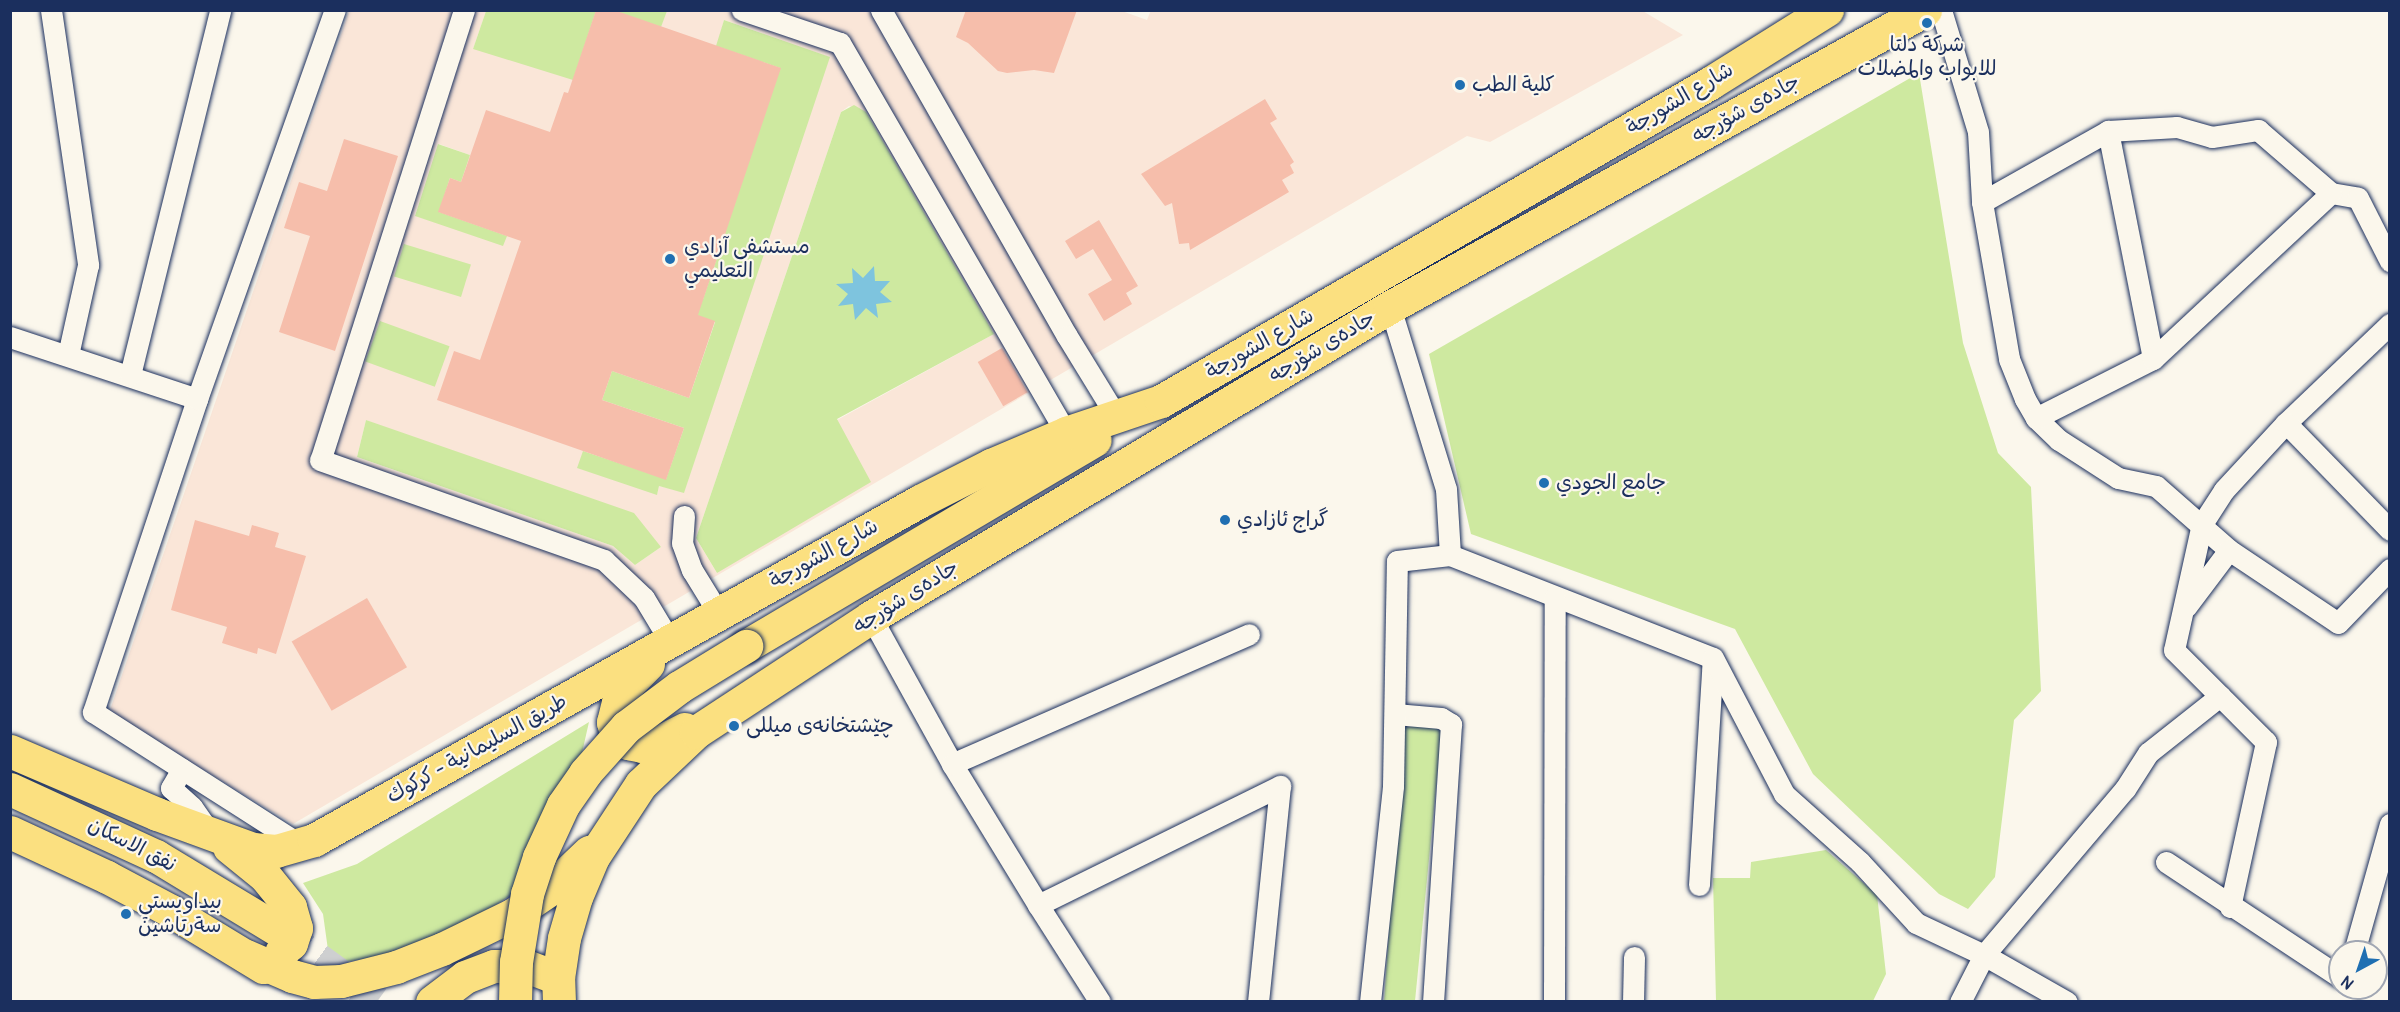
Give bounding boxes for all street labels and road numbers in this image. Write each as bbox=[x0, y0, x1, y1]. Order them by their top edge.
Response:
street label: شارع الشورجة bbox=[1622, 57, 1738, 141]
street label: جادەی شۆرجە bbox=[1688, 69, 1804, 149]
street label: شارع الشورجة bbox=[1202, 303, 1318, 385]
street label: جادەی شۆرجە bbox=[1264, 305, 1380, 389]
street label: شارع الشورجة bbox=[765, 514, 883, 594]
street label: جادەی شۆرجە bbox=[849, 555, 963, 639]
street label: طريق السليمانية - كركوك bbox=[382, 689, 572, 809]
street label: نفق الاسكان bbox=[84, 812, 180, 878]

